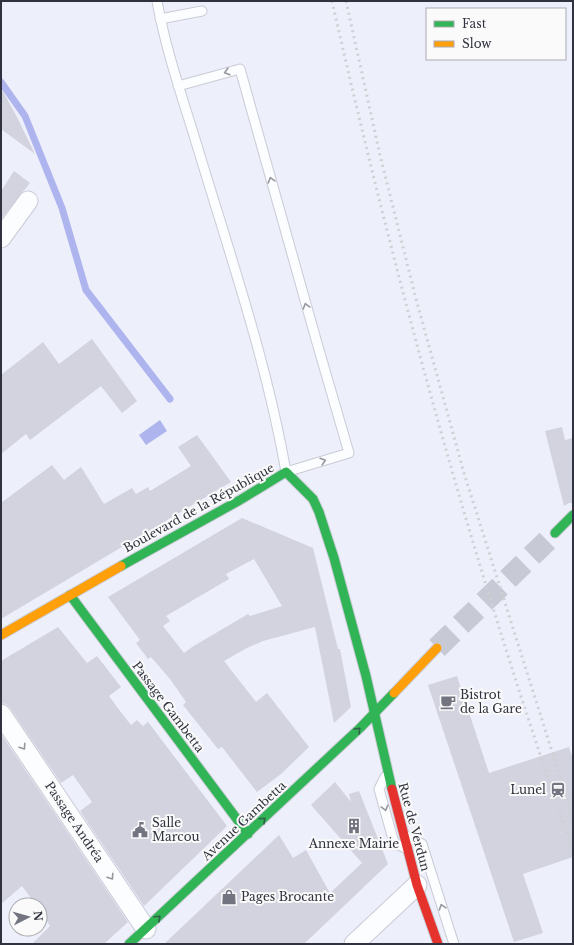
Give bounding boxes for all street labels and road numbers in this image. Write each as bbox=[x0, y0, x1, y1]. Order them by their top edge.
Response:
street label: Boulevard de la République bbox=[121, 460, 277, 555]
street label: Passage Gambetta bbox=[129, 658, 208, 755]
street label: Avenue Gambetta bbox=[198, 778, 289, 864]
street label: Passage Andréa bbox=[42, 779, 107, 865]
street label: Rue de Verdun bbox=[395, 781, 434, 873]

